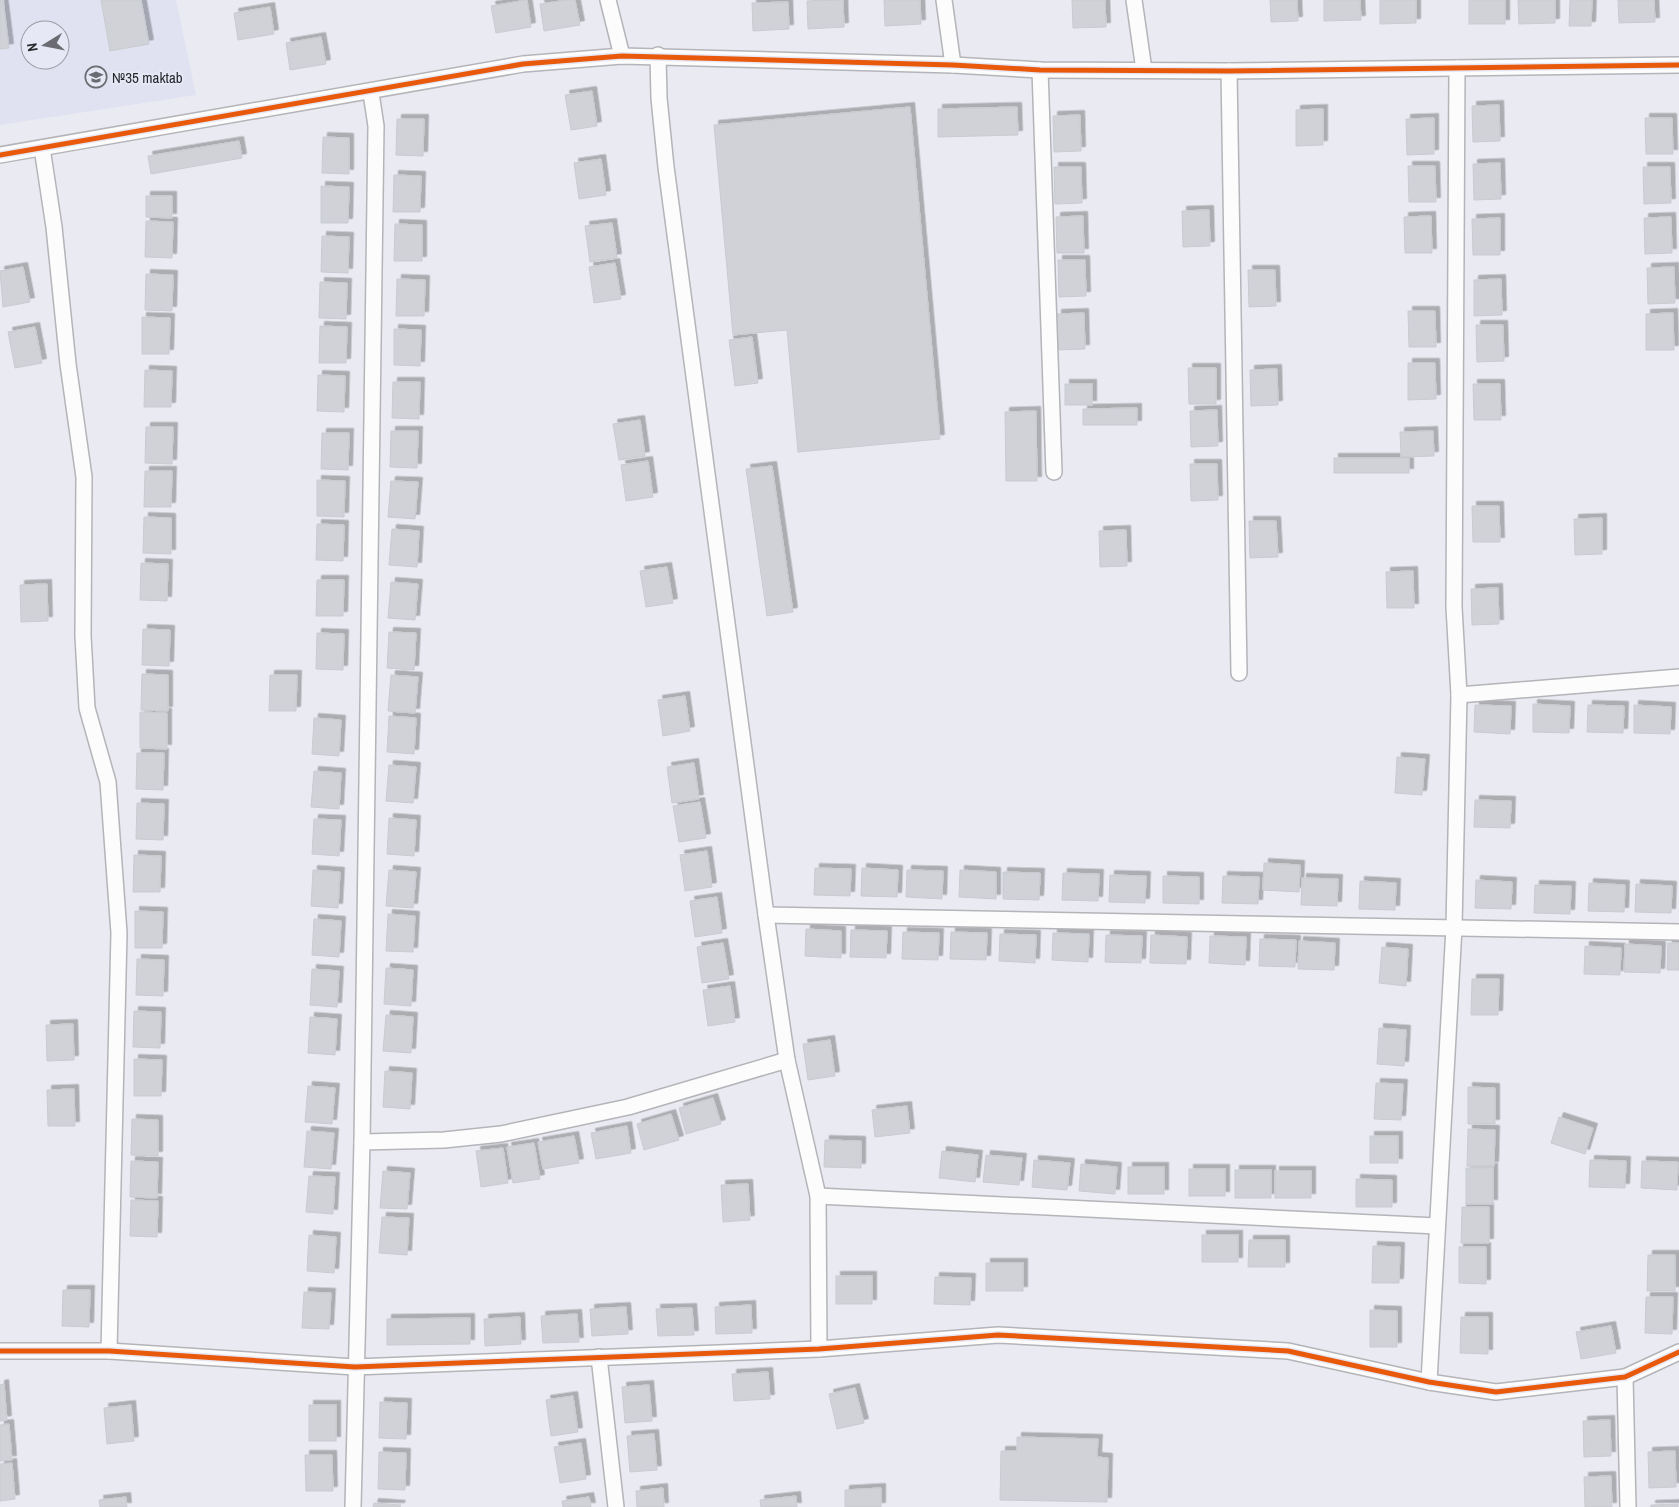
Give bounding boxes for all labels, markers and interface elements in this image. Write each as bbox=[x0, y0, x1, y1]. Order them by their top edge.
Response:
north arrow bbox=[20, 20, 70, 70]
text: N bbox=[23, 42, 42, 53]
school or university icon: №35 maktab bbox=[84, 65, 108, 89]
place label: №35 maktab bbox=[112, 67, 183, 88]

